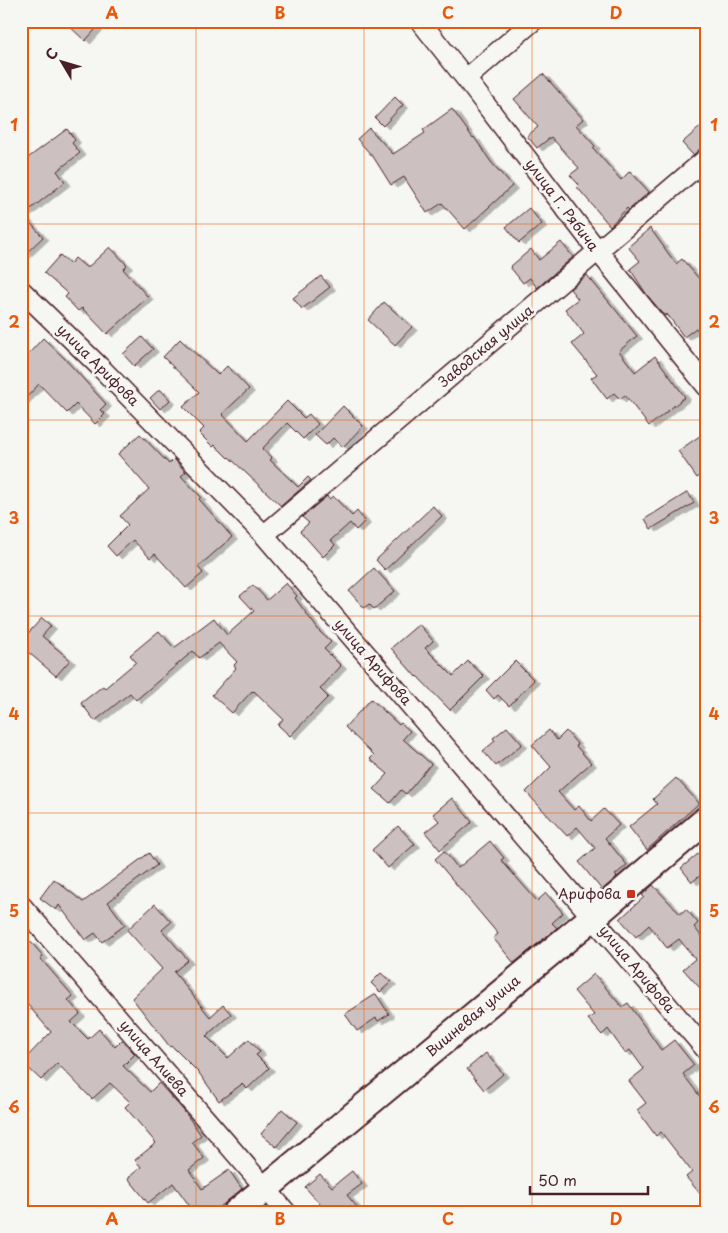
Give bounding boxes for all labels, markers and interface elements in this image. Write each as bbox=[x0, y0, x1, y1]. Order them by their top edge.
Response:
text: A bbox=[106, 0, 119, 24]
text: B bbox=[275, 0, 286, 24]
text: C bbox=[442, 0, 454, 24]
text: D bbox=[610, 0, 622, 24]
north arrow bbox=[38, 38, 88, 88]
text: С bbox=[40, 43, 63, 64]
text: 1 bbox=[10, 112, 18, 136]
text: 1 bbox=[710, 112, 718, 136]
street label: улица Г. Рябича bbox=[521, 154, 604, 255]
street label: Заводская улица bbox=[434, 299, 538, 392]
text: 2 bbox=[8, 309, 20, 333]
text: 2 bbox=[708, 309, 720, 333]
street label: улица Арифова bbox=[53, 319, 144, 411]
text: 3 bbox=[9, 505, 19, 529]
text: 3 bbox=[709, 505, 719, 529]
street label: улица Арифова bbox=[330, 614, 417, 710]
text: 4 bbox=[9, 701, 20, 725]
text: 4 bbox=[709, 701, 720, 725]
place label: Арифова bbox=[558, 883, 621, 904]
marker: Арифова bbox=[625, 888, 637, 900]
text: 5 bbox=[9, 898, 19, 922]
text: 5 bbox=[709, 898, 719, 922]
street label: улица Арифова bbox=[594, 920, 681, 1017]
street label: Вишневая улица bbox=[421, 970, 525, 1061]
street label: улица Алиева bbox=[115, 1015, 194, 1101]
text: 6 bbox=[8, 1094, 20, 1118]
text: 6 bbox=[708, 1094, 720, 1118]
scale bar bbox=[530, 1163, 648, 1195]
text: 50 m bbox=[538, 1168, 577, 1191]
text: A bbox=[106, 1206, 119, 1230]
text: B bbox=[275, 1206, 286, 1230]
text: C bbox=[442, 1206, 454, 1230]
text: D bbox=[610, 1206, 622, 1230]

